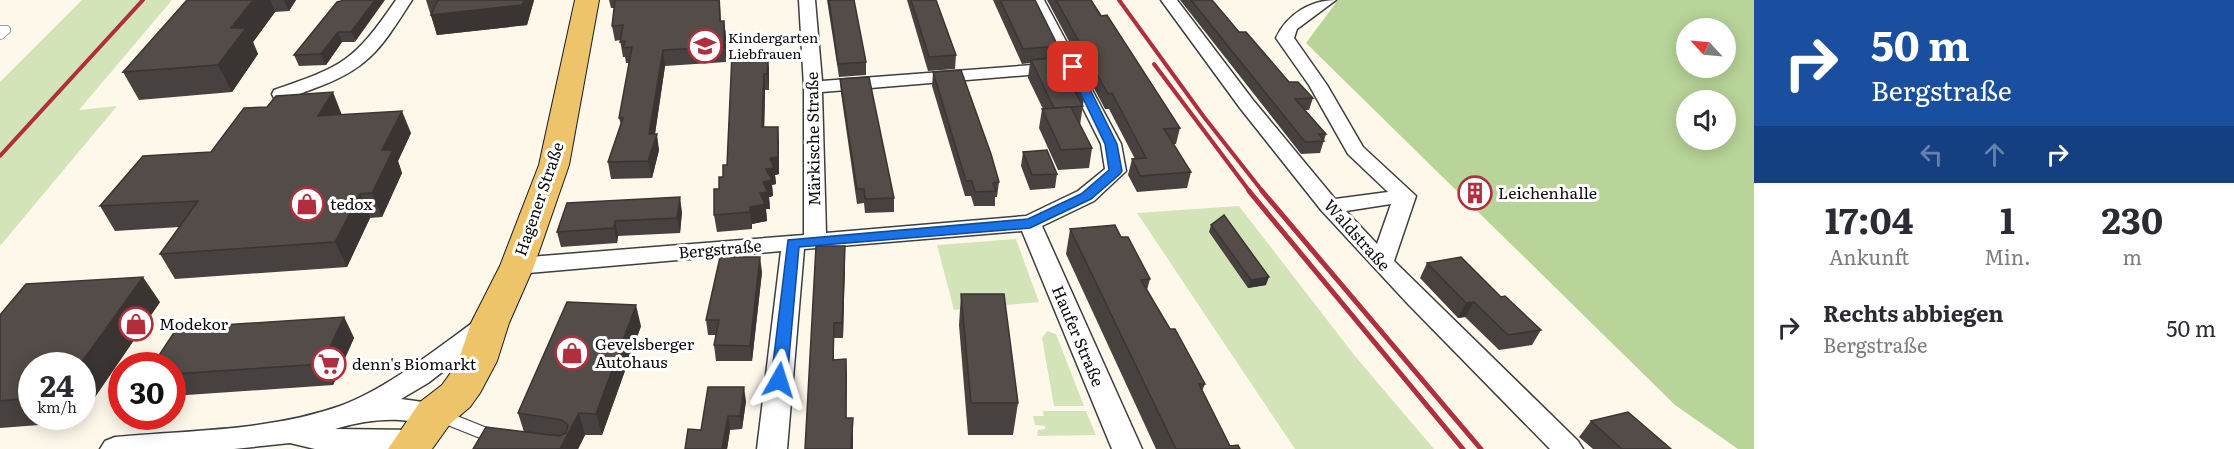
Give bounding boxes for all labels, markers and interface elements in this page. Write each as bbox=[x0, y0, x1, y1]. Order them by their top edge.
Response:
text: 50 m bbox=[1871, 12, 1970, 74]
north arrow bbox=[1676, 18, 1736, 78]
map controls bbox=[1676, 18, 1736, 150]
icon: right bbox=[1772, 24, 1850, 102]
place label: Kindergarten Liebfrauen bbox=[728, 27, 818, 63]
school or university icon: Kindergarten Liebfrauen bbox=[687, 28, 723, 64]
pin bbox=[1047, 41, 1098, 92]
icon: arrive bbox=[1056, 50, 1089, 83]
text: Bergstraße bbox=[1871, 69, 2012, 109]
street label: Märkische Straße bbox=[799, 72, 825, 206]
button: sound bbox=[1676, 90, 1736, 150]
street label: Hagener Straße bbox=[507, 138, 569, 259]
icon: left bbox=[1915, 138, 1948, 171]
icon: ahead bbox=[1978, 138, 2011, 171]
icon: right bbox=[2041, 138, 2074, 171]
building icon: Leichenhalle bbox=[1457, 175, 1493, 211]
place label: Leichenhalle bbox=[1498, 180, 1597, 204]
shop icon: tedox bbox=[289, 186, 325, 222]
place label: tedox bbox=[330, 191, 373, 215]
text: 17:04 bbox=[1825, 192, 1913, 245]
text: 1 bbox=[2000, 192, 2015, 245]
text: 230 bbox=[2102, 192, 2163, 245]
street label: Waldstraße bbox=[1319, 193, 1397, 276]
street label: Bergstraße bbox=[677, 232, 763, 264]
text: Ankunft bbox=[1829, 241, 1909, 271]
text: Min. bbox=[1984, 241, 2031, 271]
text: m bbox=[2123, 241, 2142, 271]
street label: Haufer Straße bbox=[1047, 281, 1111, 390]
text: Rechts abbiegen bbox=[1823, 296, 2003, 329]
shop icon: Modekor bbox=[118, 306, 154, 342]
place label: Modekor bbox=[159, 311, 229, 335]
icon: right bbox=[1772, 311, 1805, 344]
text: 50 m bbox=[2166, 311, 2216, 344]
text: Bergstraße bbox=[1823, 329, 1927, 359]
place label: Gevelsberger Autohaus bbox=[595, 331, 695, 373]
shop icon: Gevelsberger Autohaus bbox=[554, 335, 590, 371]
supermarket icon: denn's Biomarkt bbox=[311, 346, 347, 382]
position arrow bbox=[747, 348, 811, 412]
place label: denn's Biomarkt bbox=[352, 351, 477, 375]
speed limit sign: 30 bbox=[108, 352, 186, 430]
text: 24 bbox=[40, 362, 74, 406]
text: km/h bbox=[37, 395, 77, 418]

